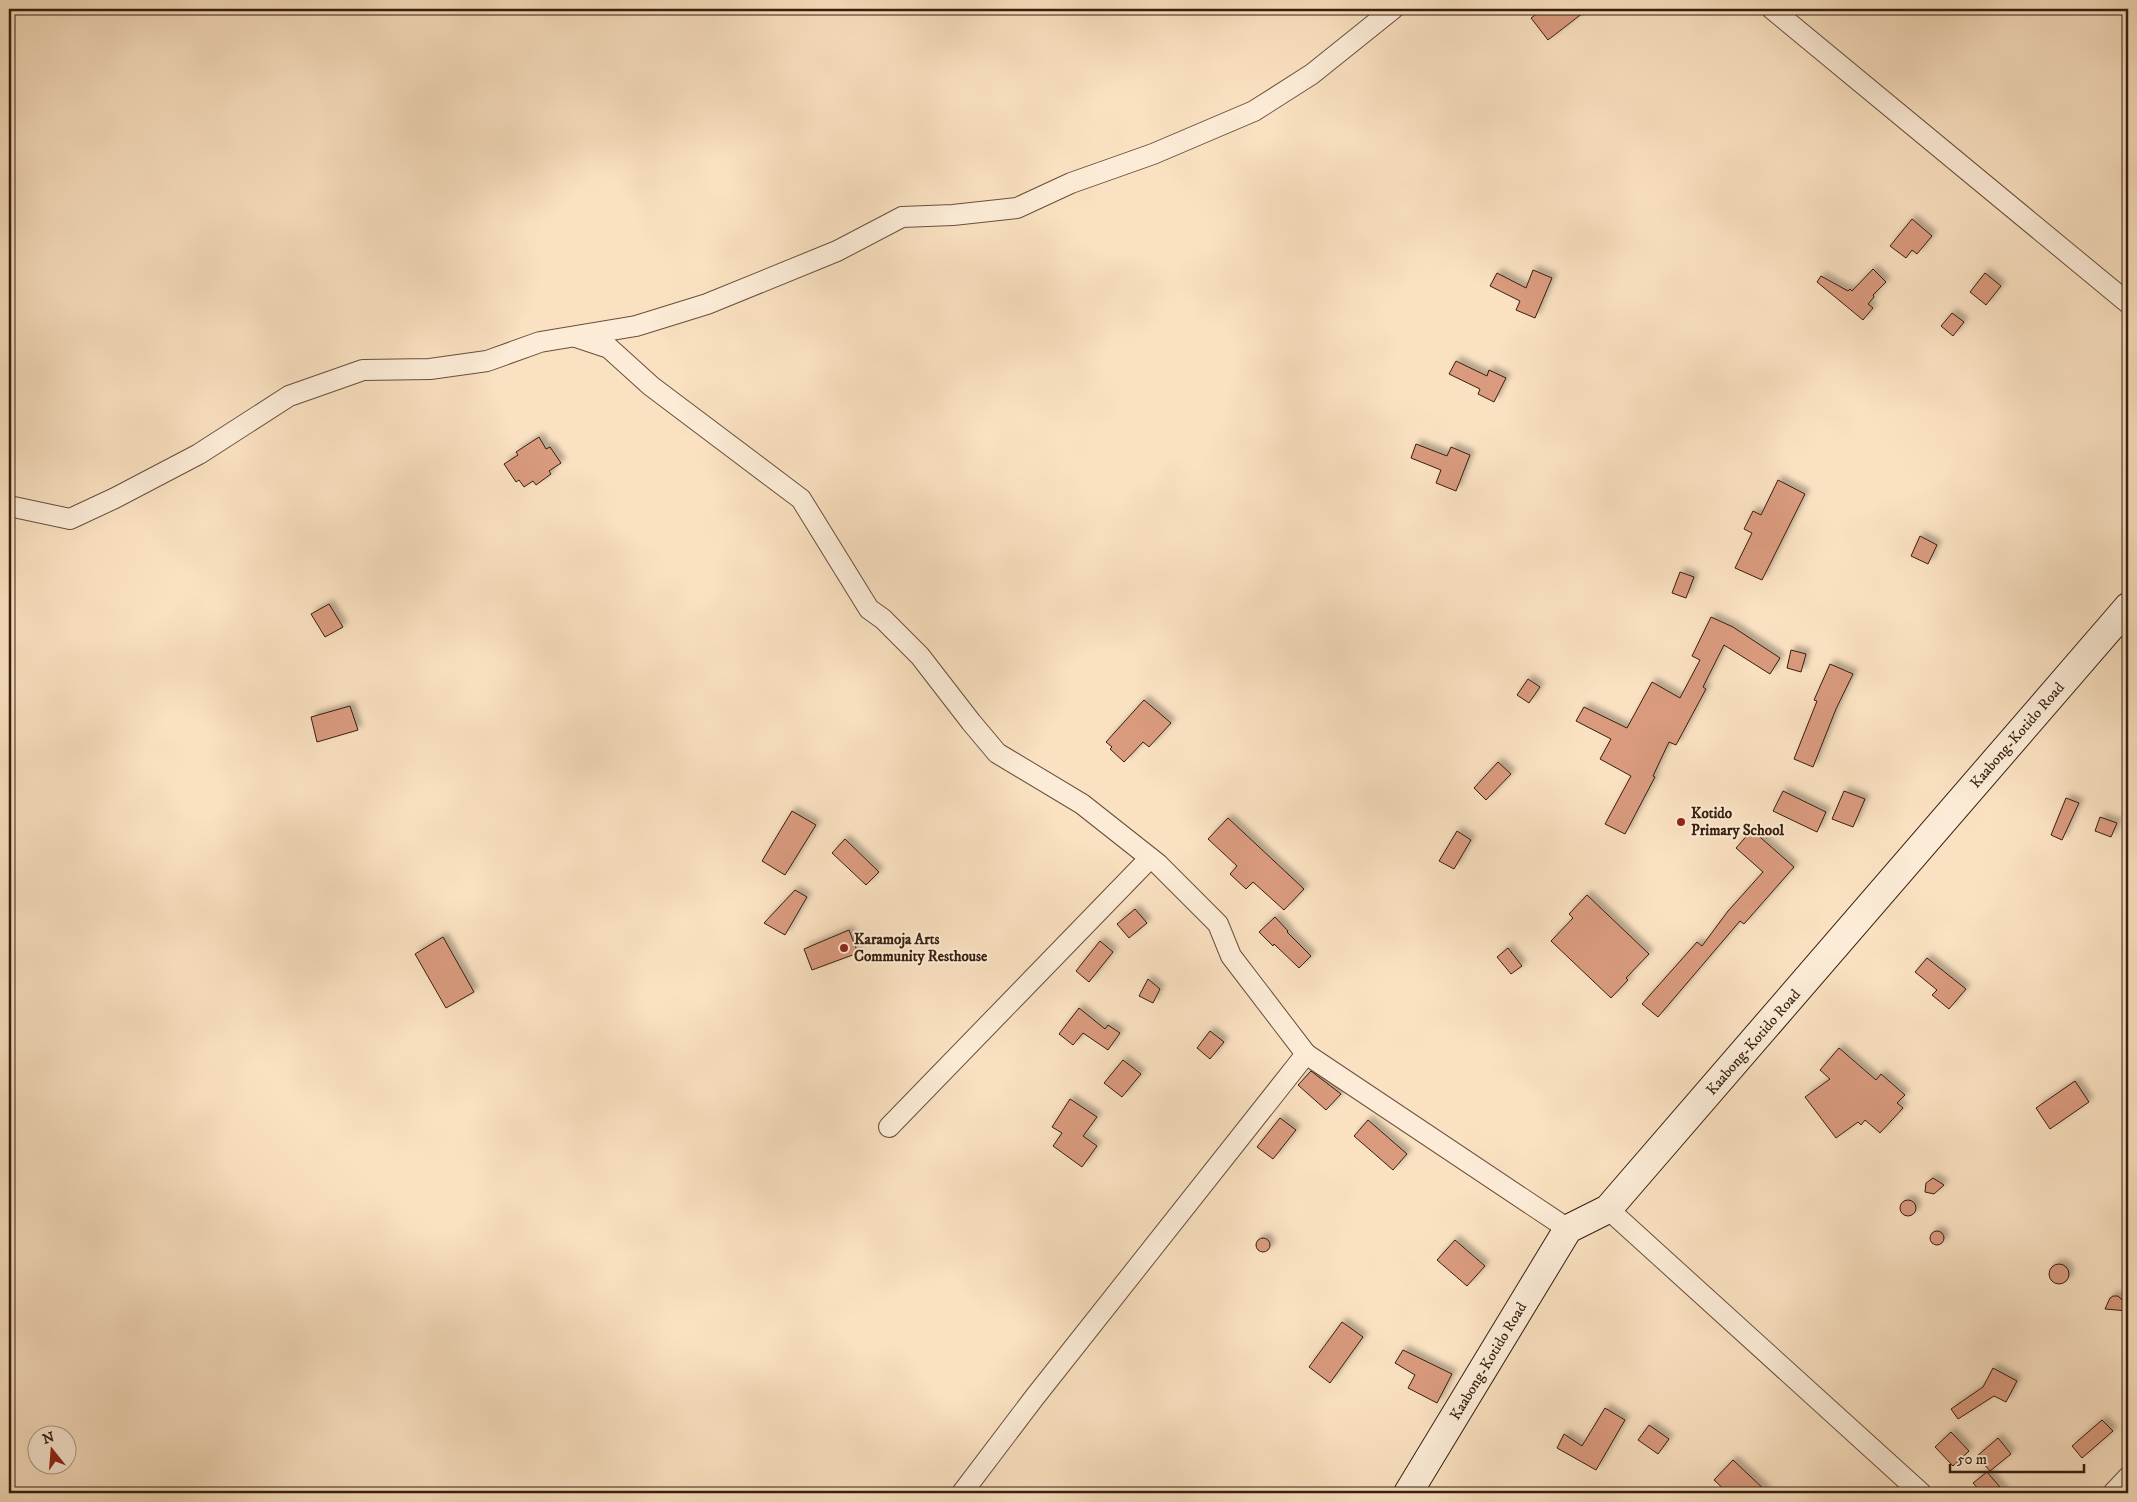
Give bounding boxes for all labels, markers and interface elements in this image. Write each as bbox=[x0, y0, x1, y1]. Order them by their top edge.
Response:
street label: Kaabong-Kotido Road bbox=[1966, 678, 2069, 792]
place label: Kotido Primary School bbox=[1691, 804, 1784, 840]
marker: Kotido Primary School bbox=[1675, 816, 1687, 828]
place label: Karamoja Arts Community Resthouse bbox=[854, 930, 988, 966]
marker: Karamoja Arts Community Resthouse bbox=[838, 942, 850, 954]
street label: Kaabong-Kotido Road bbox=[1702, 985, 1805, 1099]
street label: Kaabong-Kotido Road bbox=[1446, 1298, 1531, 1424]
north arrow bbox=[28, 1424, 78, 1474]
text: N bbox=[40, 1428, 57, 1449]
scale bar bbox=[1950, 1442, 2083, 1474]
text: 50 m bbox=[1957, 1450, 1987, 1469]

